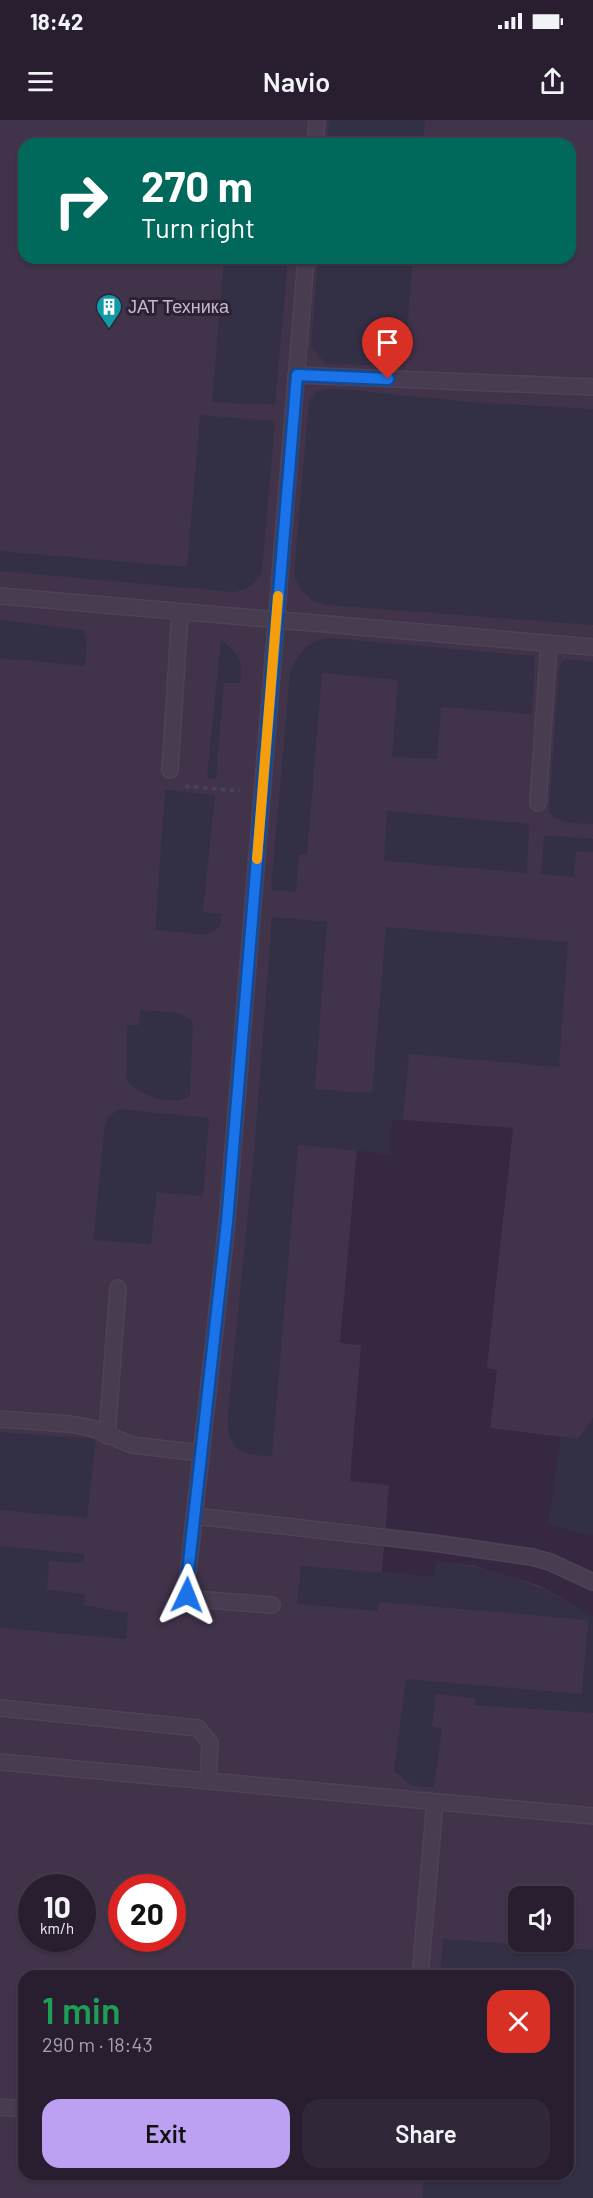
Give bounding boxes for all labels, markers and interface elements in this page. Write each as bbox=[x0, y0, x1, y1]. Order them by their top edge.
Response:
text: 18:42 bbox=[30, 8, 83, 34]
icon: menu bbox=[24, 65, 57, 98]
text: Navio bbox=[263, 65, 330, 97]
icon: share bbox=[536, 65, 569, 98]
text: 270 m bbox=[141, 160, 253, 210]
icon: right bbox=[42, 162, 120, 240]
text: Turn right bbox=[141, 211, 255, 243]
building icon: ЈАТ Техника bbox=[94, 292, 124, 330]
place label: ЈАТ Техника bbox=[128, 295, 230, 317]
pin bbox=[362, 317, 413, 379]
icon: arrive bbox=[371, 326, 404, 359]
position arrow bbox=[155, 1563, 219, 1627]
speed limit sign: 20 bbox=[108, 1874, 186, 1952]
map controls bbox=[508, 1886, 574, 1952]
button: sound bbox=[508, 1886, 574, 1952]
text: 10 bbox=[43, 1888, 71, 1924]
text: km/h bbox=[40, 1919, 74, 1937]
text: 1 min bbox=[42, 1988, 121, 2031]
button: close bbox=[487, 1990, 550, 2053]
text: 290 m · 18:43 bbox=[42, 2032, 153, 2056]
button: Exit bbox=[42, 2099, 290, 2168]
button: Share bbox=[302, 2099, 550, 2168]

